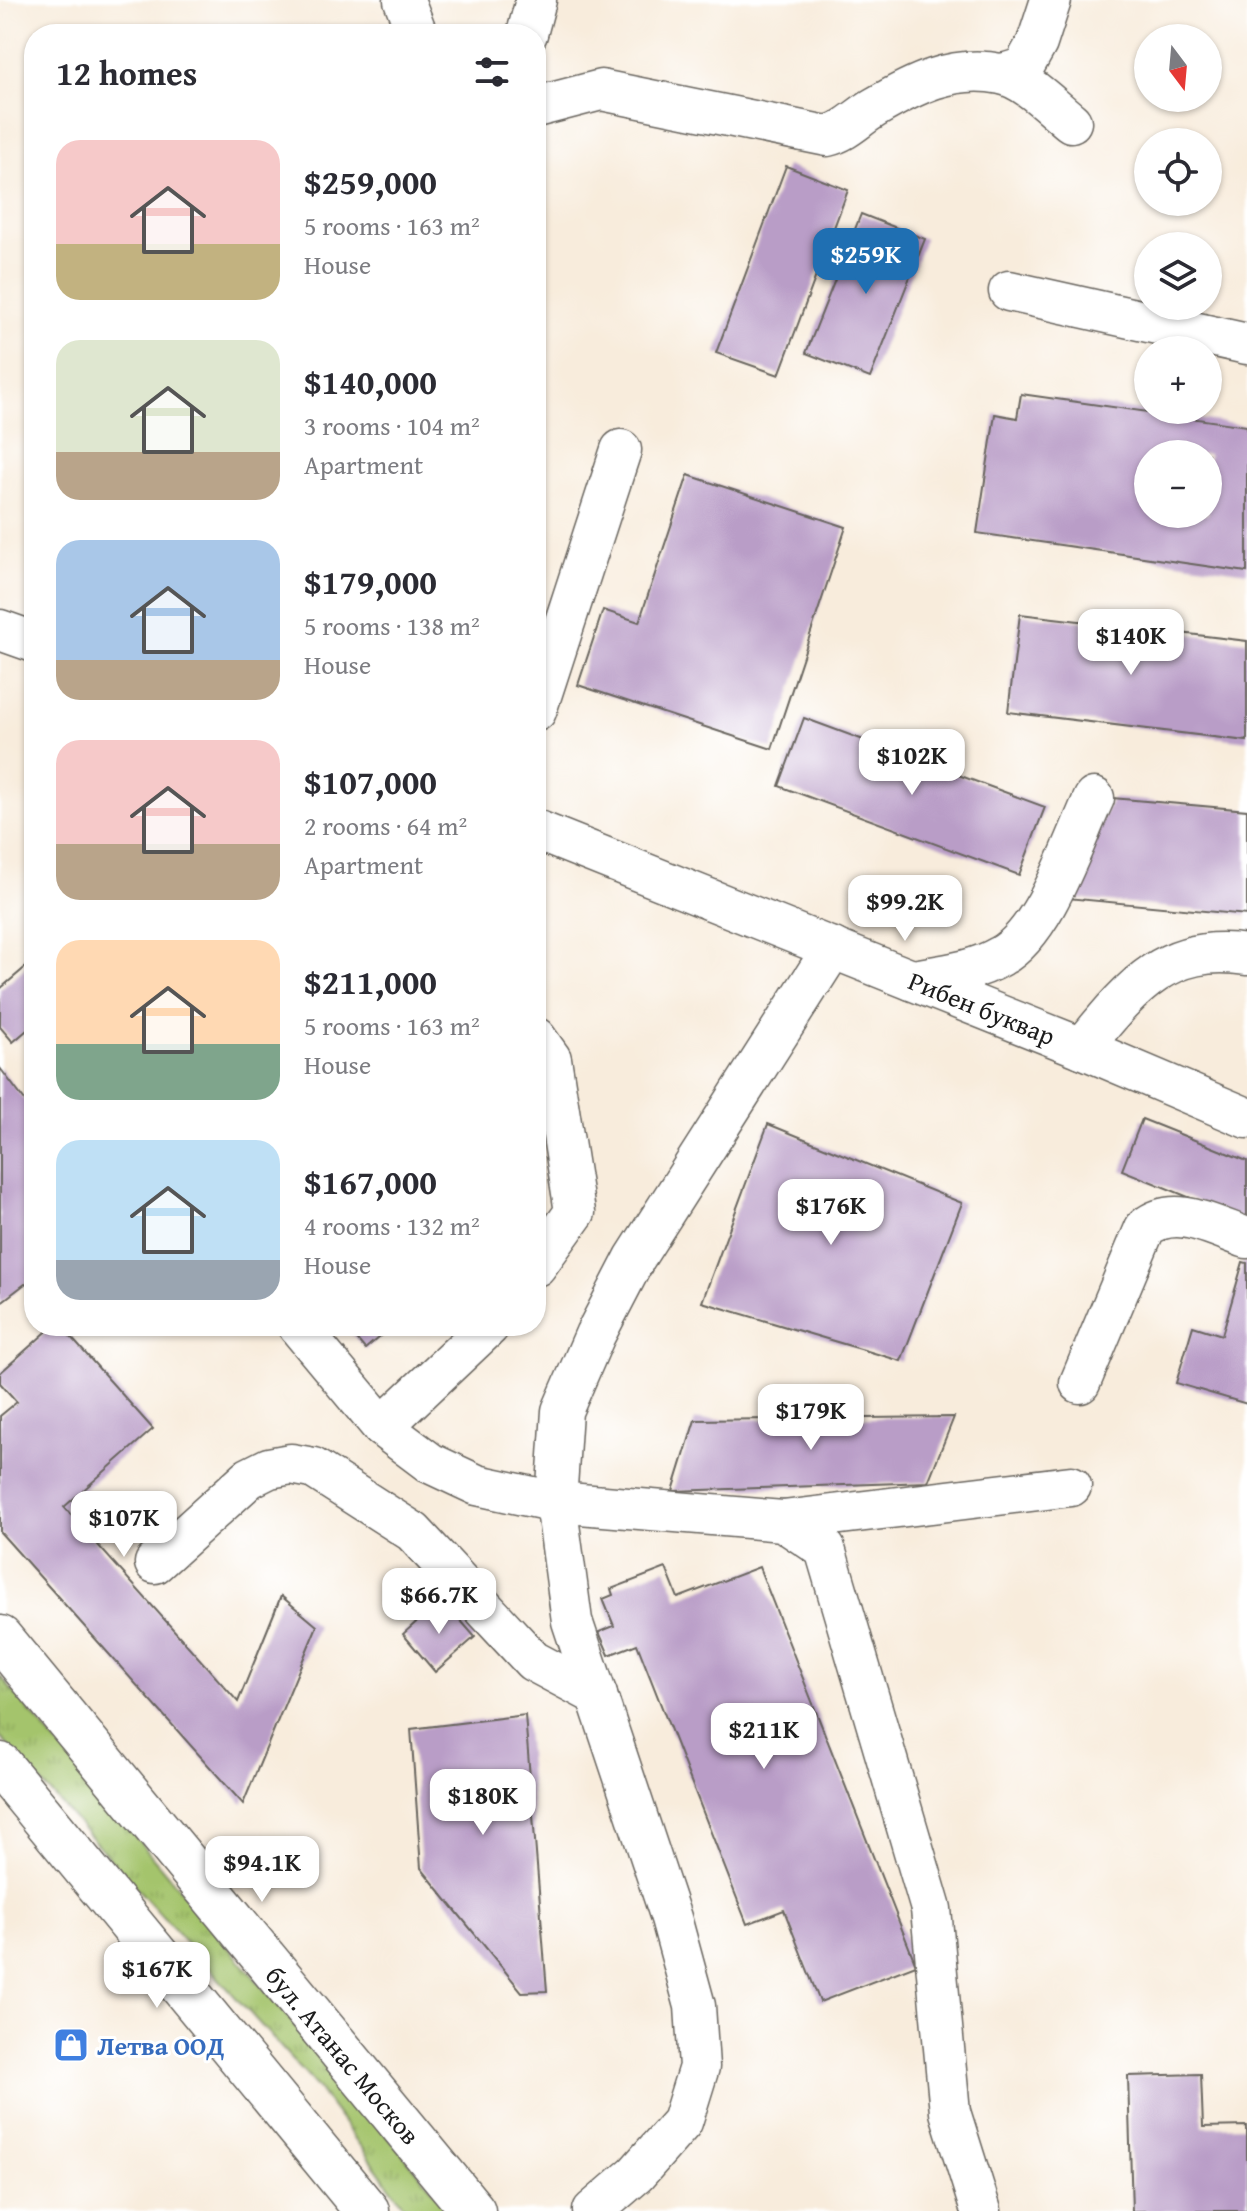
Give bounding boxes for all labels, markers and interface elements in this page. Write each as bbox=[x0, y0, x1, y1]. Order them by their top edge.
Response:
north arrow bbox=[1134, 24, 1222, 112]
map controls bbox=[1134, 24, 1222, 528]
text: 12 homes bbox=[56, 48, 197, 97]
icon: filters bbox=[470, 50, 514, 94]
button: locate bbox=[1134, 128, 1222, 216]
text: $259,000 bbox=[304, 157, 437, 206]
icon: home bbox=[120, 172, 216, 268]
text: 5 rooms · 163 m² bbox=[304, 206, 480, 245]
pin: $259K bbox=[810, 228, 922, 296]
button: layers bbox=[1134, 232, 1222, 320]
text: $259K bbox=[831, 234, 901, 273]
text: House bbox=[304, 245, 371, 284]
button: + bbox=[1134, 336, 1222, 424]
text: $140,000 bbox=[304, 357, 437, 406]
icon: home bbox=[120, 372, 216, 468]
text: 3 rooms · 104 m² bbox=[304, 406, 480, 445]
button: − bbox=[1134, 440, 1222, 528]
text: Apartment bbox=[304, 445, 423, 484]
text: $179,000 bbox=[304, 557, 437, 606]
icon: home bbox=[120, 572, 216, 668]
text: 5 rooms · 138 m² bbox=[304, 606, 480, 645]
pin: $140K bbox=[1075, 609, 1187, 677]
text: $140K bbox=[1096, 615, 1166, 654]
text: House bbox=[304, 645, 371, 684]
pin: $102K bbox=[856, 729, 968, 797]
text: $102K bbox=[877, 735, 947, 774]
text: $107,000 bbox=[304, 757, 437, 806]
icon: home bbox=[120, 772, 216, 868]
text: 2 rooms · 64 m² bbox=[304, 806, 467, 845]
text: Apartment bbox=[304, 845, 423, 884]
pin: $99.2K bbox=[840, 875, 970, 943]
text: $99.2K bbox=[866, 881, 944, 920]
text: $211,000 bbox=[304, 957, 437, 1006]
street label: Рибен буквар bbox=[903, 961, 1061, 1055]
icon: home bbox=[120, 972, 216, 1068]
text: 5 rooms · 163 m² bbox=[304, 1006, 480, 1045]
text: House bbox=[304, 1045, 371, 1084]
text: $167,000 bbox=[304, 1157, 437, 1206]
icon: home bbox=[120, 1172, 216, 1268]
pin: $176K bbox=[775, 1179, 887, 1247]
text: $176K bbox=[796, 1185, 866, 1224]
text: 4 rooms · 132 m² bbox=[304, 1206, 480, 1245]
text: House bbox=[304, 1245, 371, 1284]
pin: $179K bbox=[755, 1384, 867, 1452]
text: $179K bbox=[776, 1390, 846, 1429]
pin: $107K bbox=[68, 1491, 180, 1559]
text: $107K bbox=[89, 1497, 159, 1536]
pin: $66.7K bbox=[374, 1568, 504, 1636]
text: $66.7K bbox=[400, 1574, 478, 1613]
pin: $211K bbox=[708, 1703, 820, 1771]
text: $211K bbox=[729, 1709, 799, 1748]
pin: $180K bbox=[427, 1769, 539, 1837]
text: $180K bbox=[448, 1775, 518, 1814]
pin: $94.1K bbox=[197, 1836, 327, 1904]
text: $94.1K bbox=[223, 1842, 301, 1881]
pin: $167K bbox=[101, 1942, 213, 2010]
text: $167K bbox=[122, 1948, 192, 1987]
street label: бул. Атанас Москов bbox=[256, 1957, 430, 2153]
shop icon: Летва ООД bbox=[52, 2026, 90, 2064]
place label: Летва ООД bbox=[97, 2026, 225, 2065]

